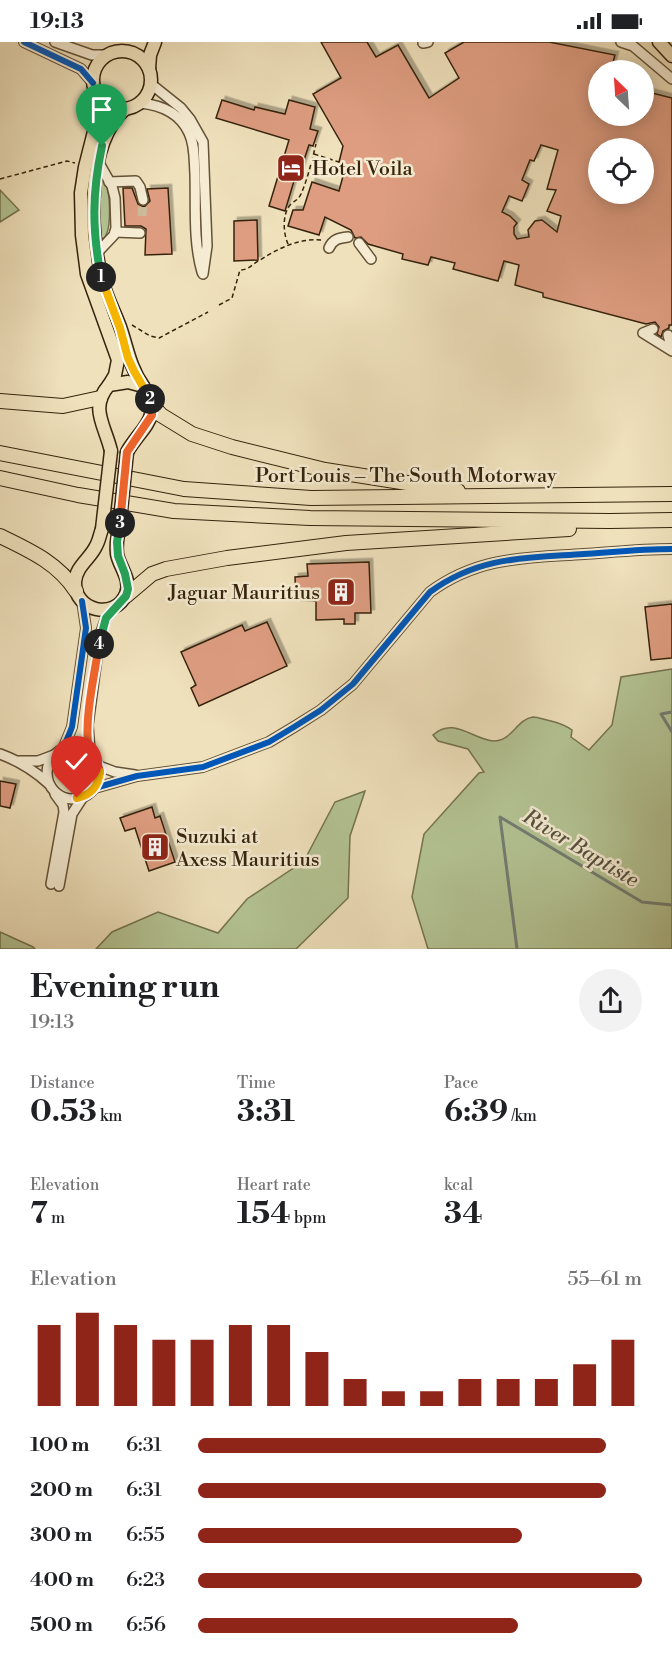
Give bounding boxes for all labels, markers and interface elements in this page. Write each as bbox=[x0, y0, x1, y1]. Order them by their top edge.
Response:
text: 19:13 bbox=[30, 8, 84, 35]
north arrow bbox=[588, 60, 654, 126]
map controls bbox=[588, 60, 654, 204]
pin bbox=[76, 84, 127, 146]
icon: arrive bbox=[85, 93, 118, 126]
button: locate bbox=[588, 138, 654, 204]
hotel icon: Hotel Voila bbox=[275, 152, 307, 184]
place label: Hotel Voila bbox=[312, 157, 413, 182]
pin: 1 bbox=[86, 262, 116, 292]
text: 1 bbox=[97, 267, 105, 287]
pin: 2 bbox=[135, 384, 165, 414]
text: 2 bbox=[145, 389, 155, 409]
street label: Port Louis – The South Motorway bbox=[255, 464, 557, 489]
pin: 3 bbox=[105, 508, 135, 538]
text: 3 bbox=[115, 513, 125, 533]
building icon: Jaguar Mauritius bbox=[325, 576, 357, 608]
place label: Jaguar Mauritius bbox=[167, 581, 320, 606]
pin: 4 bbox=[84, 629, 114, 659]
text: 4 bbox=[94, 634, 104, 654]
pin bbox=[51, 736, 102, 798]
icon: check bbox=[60, 745, 93, 778]
water label: River Baptiste bbox=[517, 804, 643, 894]
place label: Suzuki at Axess Mauritius bbox=[175, 825, 320, 873]
building icon: Suzuki at Axess Mauritius bbox=[139, 831, 171, 863]
text: Evening run bbox=[30, 967, 219, 1008]
button: share bbox=[579, 969, 642, 1032]
text: 19:13 bbox=[30, 1010, 74, 1035]
text: Distance bbox=[30, 1073, 95, 1093]
text: Time bbox=[237, 1073, 276, 1093]
text: Pace bbox=[444, 1073, 478, 1093]
text: 0.53 bbox=[30, 1093, 97, 1131]
text: 3:31 bbox=[237, 1093, 295, 1131]
text: 6:39 bbox=[444, 1093, 508, 1131]
text: km bbox=[97, 1106, 122, 1126]
text: /km bbox=[508, 1106, 537, 1126]
text: Elevation bbox=[30, 1175, 99, 1195]
text: Heart rate bbox=[237, 1175, 311, 1195]
text: kcal bbox=[444, 1175, 473, 1195]
text: 7 bbox=[30, 1195, 48, 1233]
text: 154 bbox=[237, 1195, 291, 1233]
text: 34 bbox=[444, 1195, 483, 1233]
text: m bbox=[48, 1208, 65, 1228]
text: bpm bbox=[291, 1208, 326, 1228]
text: Elevation bbox=[30, 1267, 117, 1292]
text: 55–61 m bbox=[567, 1267, 642, 1292]
text: 100 m bbox=[30, 1433, 89, 1458]
text: 6:31 bbox=[126, 1433, 162, 1458]
text: 200 m bbox=[30, 1478, 93, 1503]
text: 6:31 bbox=[126, 1478, 162, 1503]
text: 300 m bbox=[30, 1523, 93, 1548]
text: 6:55 bbox=[126, 1523, 165, 1548]
text: 400 m bbox=[30, 1568, 94, 1593]
text: 6:23 bbox=[126, 1568, 165, 1593]
text: 500 m bbox=[30, 1613, 93, 1638]
text: 6:56 bbox=[126, 1613, 166, 1638]

